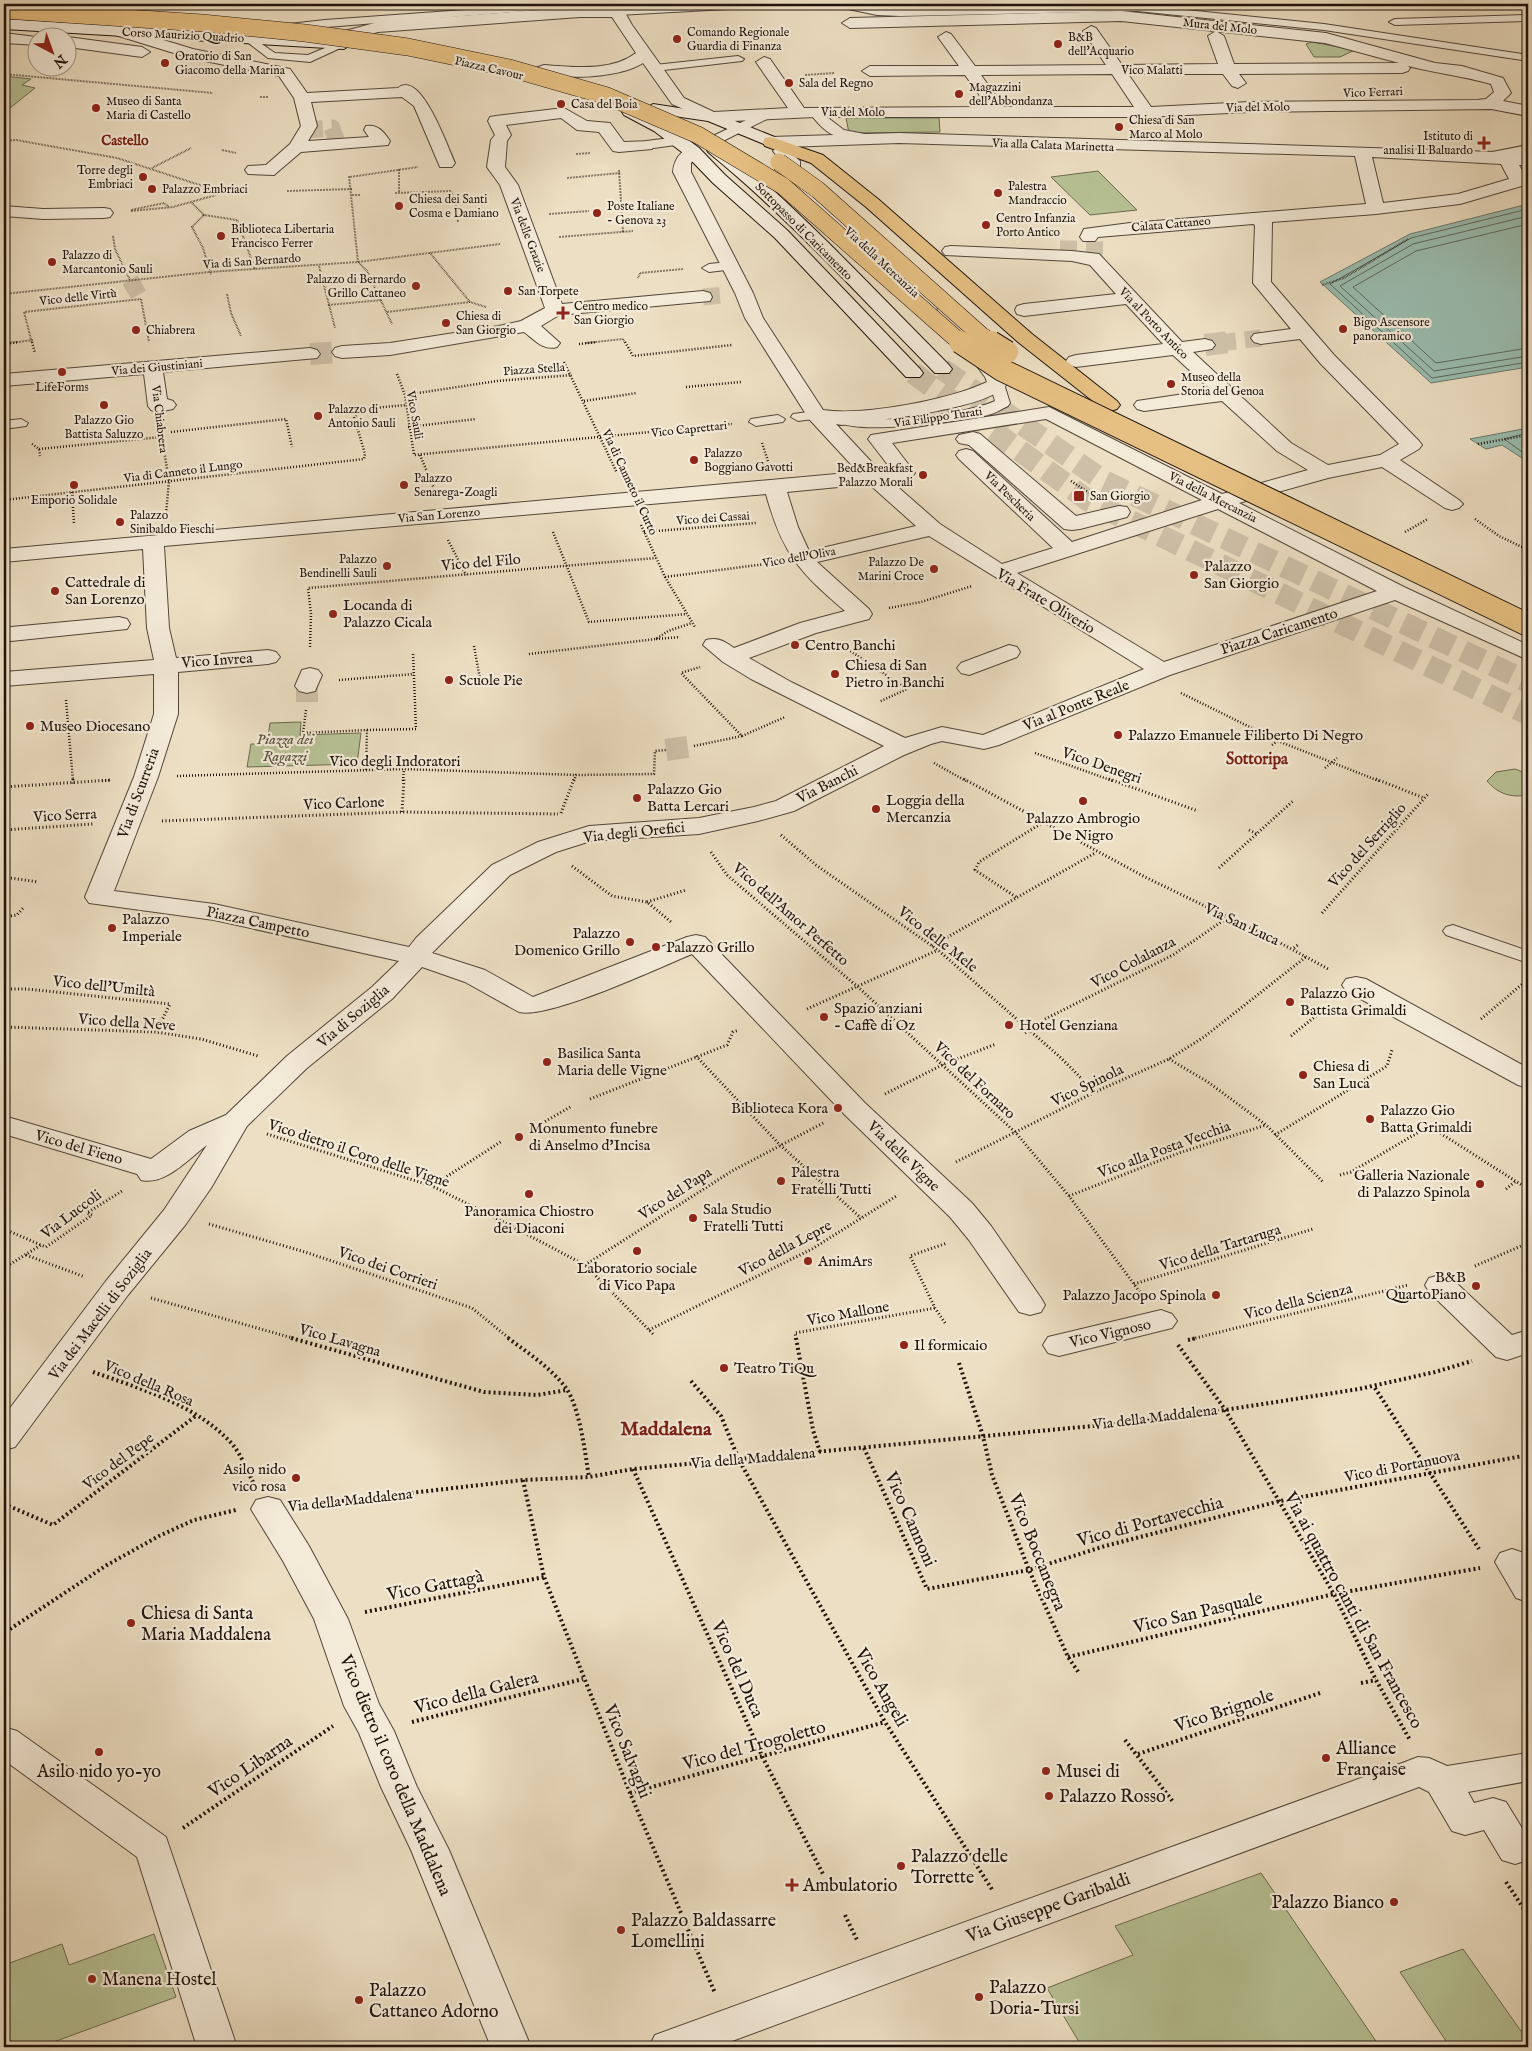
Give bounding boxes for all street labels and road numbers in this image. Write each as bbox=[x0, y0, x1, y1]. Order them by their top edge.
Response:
street label: Mura del Molo bbox=[1182, 15, 1258, 38]
street label: Corso Maurizio Quadrio bbox=[121, 25, 245, 46]
street label: Piazza Cavour bbox=[453, 53, 525, 84]
street label: Vico Malatti bbox=[1120, 63, 1183, 78]
street label: Vico Ferrari bbox=[1342, 84, 1403, 101]
street label: Via del Molo bbox=[1225, 99, 1291, 116]
street label: Via del Molo bbox=[820, 105, 886, 120]
street label: Via alla Calata Marinetta bbox=[991, 136, 1115, 155]
street label: Sottopasso di Caricamento bbox=[751, 179, 856, 284]
street label: Via delle Grazie bbox=[506, 195, 549, 275]
street label: Calata Cattaneo bbox=[1131, 214, 1212, 235]
street label: Via della Mercanzia bbox=[840, 223, 923, 301]
street label: Via di San Bernardo bbox=[202, 251, 302, 272]
street label: Via al Porto Antico bbox=[1115, 284, 1192, 363]
street label: Vico delle Virtù bbox=[38, 286, 117, 309]
street label: Via dei Giustiniani bbox=[110, 356, 203, 379]
street label: Piazza Stella bbox=[503, 360, 566, 379]
street label: Via Chiabrera bbox=[148, 383, 171, 455]
street label: Vico Sauli bbox=[403, 389, 426, 441]
street label: Via Filippo Turati bbox=[892, 404, 983, 432]
street label: Vico Caprettari bbox=[649, 418, 728, 442]
street label: Via di Canneto il Curto bbox=[598, 426, 661, 538]
street label: Via di Canneto il Lungo bbox=[122, 457, 244, 486]
street label: Via Pescheria bbox=[980, 468, 1039, 525]
street label: Via della Mercanzia bbox=[1165, 468, 1260, 526]
street label: Via San Lorenzo bbox=[396, 504, 481, 527]
street label: Vico dei Cassai bbox=[675, 508, 750, 529]
street label: Vico dell'Oliva bbox=[760, 544, 838, 571]
street label: Vico del Filo bbox=[440, 550, 521, 576]
street label: Via Frate Oliverio bbox=[992, 564, 1098, 638]
street label: Piazza Caricamento bbox=[1218, 604, 1340, 659]
street label: Vico Invrea bbox=[180, 648, 254, 673]
street label: Via al Ponte Reale bbox=[1019, 675, 1132, 736]
street label: Vico Denegri bbox=[1059, 743, 1144, 788]
street label: Via di Scurreria bbox=[113, 745, 164, 842]
street label: Vico degli Indoratori bbox=[328, 752, 461, 771]
street label: Via Banchi bbox=[792, 761, 861, 808]
street label: Vico Carlone bbox=[302, 793, 385, 814]
street label: Vico del Serriglio bbox=[1324, 799, 1410, 892]
street label: Vico Serra bbox=[32, 804, 98, 827]
street label: Via degli Orefici bbox=[581, 818, 686, 847]
street label: Vico dell'Amor Perfetto bbox=[728, 858, 853, 970]
street label: Via San Luca bbox=[1200, 898, 1283, 950]
street label: Piazza Campetto bbox=[205, 902, 311, 943]
street label: Vico delle Mele bbox=[893, 902, 982, 977]
street label: Vico Colalanza bbox=[1087, 932, 1179, 993]
street label: Vico dell'Umiltà bbox=[51, 972, 156, 1001]
street label: Via di Soziglia bbox=[313, 980, 394, 1053]
street label: Vico della Neve bbox=[77, 1010, 176, 1035]
street label: Vico del Fornaro bbox=[929, 1037, 1019, 1123]
street label: Vico Spinola bbox=[1047, 1060, 1127, 1112]
street label: Vico dietro il Coro delle Vigne bbox=[265, 1115, 452, 1192]
street label: Via delle Vigne bbox=[863, 1116, 944, 1196]
street label: Vico alla Posta Vecchia bbox=[1094, 1116, 1234, 1183]
street label: Vico del Fieno bbox=[32, 1126, 125, 1169]
street label: Vico del Papa bbox=[634, 1162, 716, 1225]
street label: Via Luccoli bbox=[36, 1185, 105, 1244]
street label: Vico della Lepre bbox=[735, 1216, 835, 1281]
street label: Vico della Tartaruga bbox=[1156, 1220, 1284, 1275]
street label: Vico dei Corrieri bbox=[335, 1242, 440, 1294]
street label: Via dei Macelli di Soziglia bbox=[44, 1244, 156, 1385]
street label: Vico della Scienza bbox=[1241, 1279, 1355, 1324]
street label: Vico Mallone bbox=[804, 1297, 891, 1330]
street label: Vico Vignoso bbox=[1067, 1315, 1153, 1352]
street label: Vico Lavagna bbox=[296, 1319, 383, 1361]
street label: Vico della Rosa bbox=[100, 1356, 197, 1411]
street label: Via della Maddalena bbox=[1091, 1400, 1219, 1435]
street label: Vico del Pepe bbox=[78, 1428, 158, 1495]
street label: Via della Maddalena bbox=[689, 1444, 817, 1473]
street label: Vico di Portanuova bbox=[1342, 1446, 1462, 1487]
street label: Vico Cannoni bbox=[878, 1468, 941, 1571]
street label: Via della Maddalena bbox=[286, 1484, 414, 1517]
street label: Via ai quattro canti di San Francesco bbox=[1277, 1487, 1428, 1733]
street label: Vico Boccanegra bbox=[1002, 1490, 1071, 1615]
street label: Vico di Portavecchia bbox=[1074, 1492, 1226, 1553]
street label: Vico Gattagà bbox=[384, 1566, 486, 1607]
street label: Vico San Pasquale bbox=[1131, 1587, 1265, 1640]
street label: Vico del Duca bbox=[705, 1617, 768, 1722]
street label: Vico Angeli bbox=[848, 1643, 913, 1732]
street label: Vico dietro il coro della Maddalena bbox=[333, 1651, 456, 1900]
street label: Vico della Galera bbox=[411, 1667, 541, 1720]
street label: Vico Brignole bbox=[1171, 1685, 1277, 1739]
street label: Vico Salvaghi bbox=[597, 1700, 656, 1802]
street label: Vico del Trogoletto bbox=[679, 1716, 829, 1777]
street label: Vico Libarna bbox=[203, 1731, 298, 1804]
street label: Via Giuseppe Garibaldi bbox=[962, 1868, 1134, 1949]

